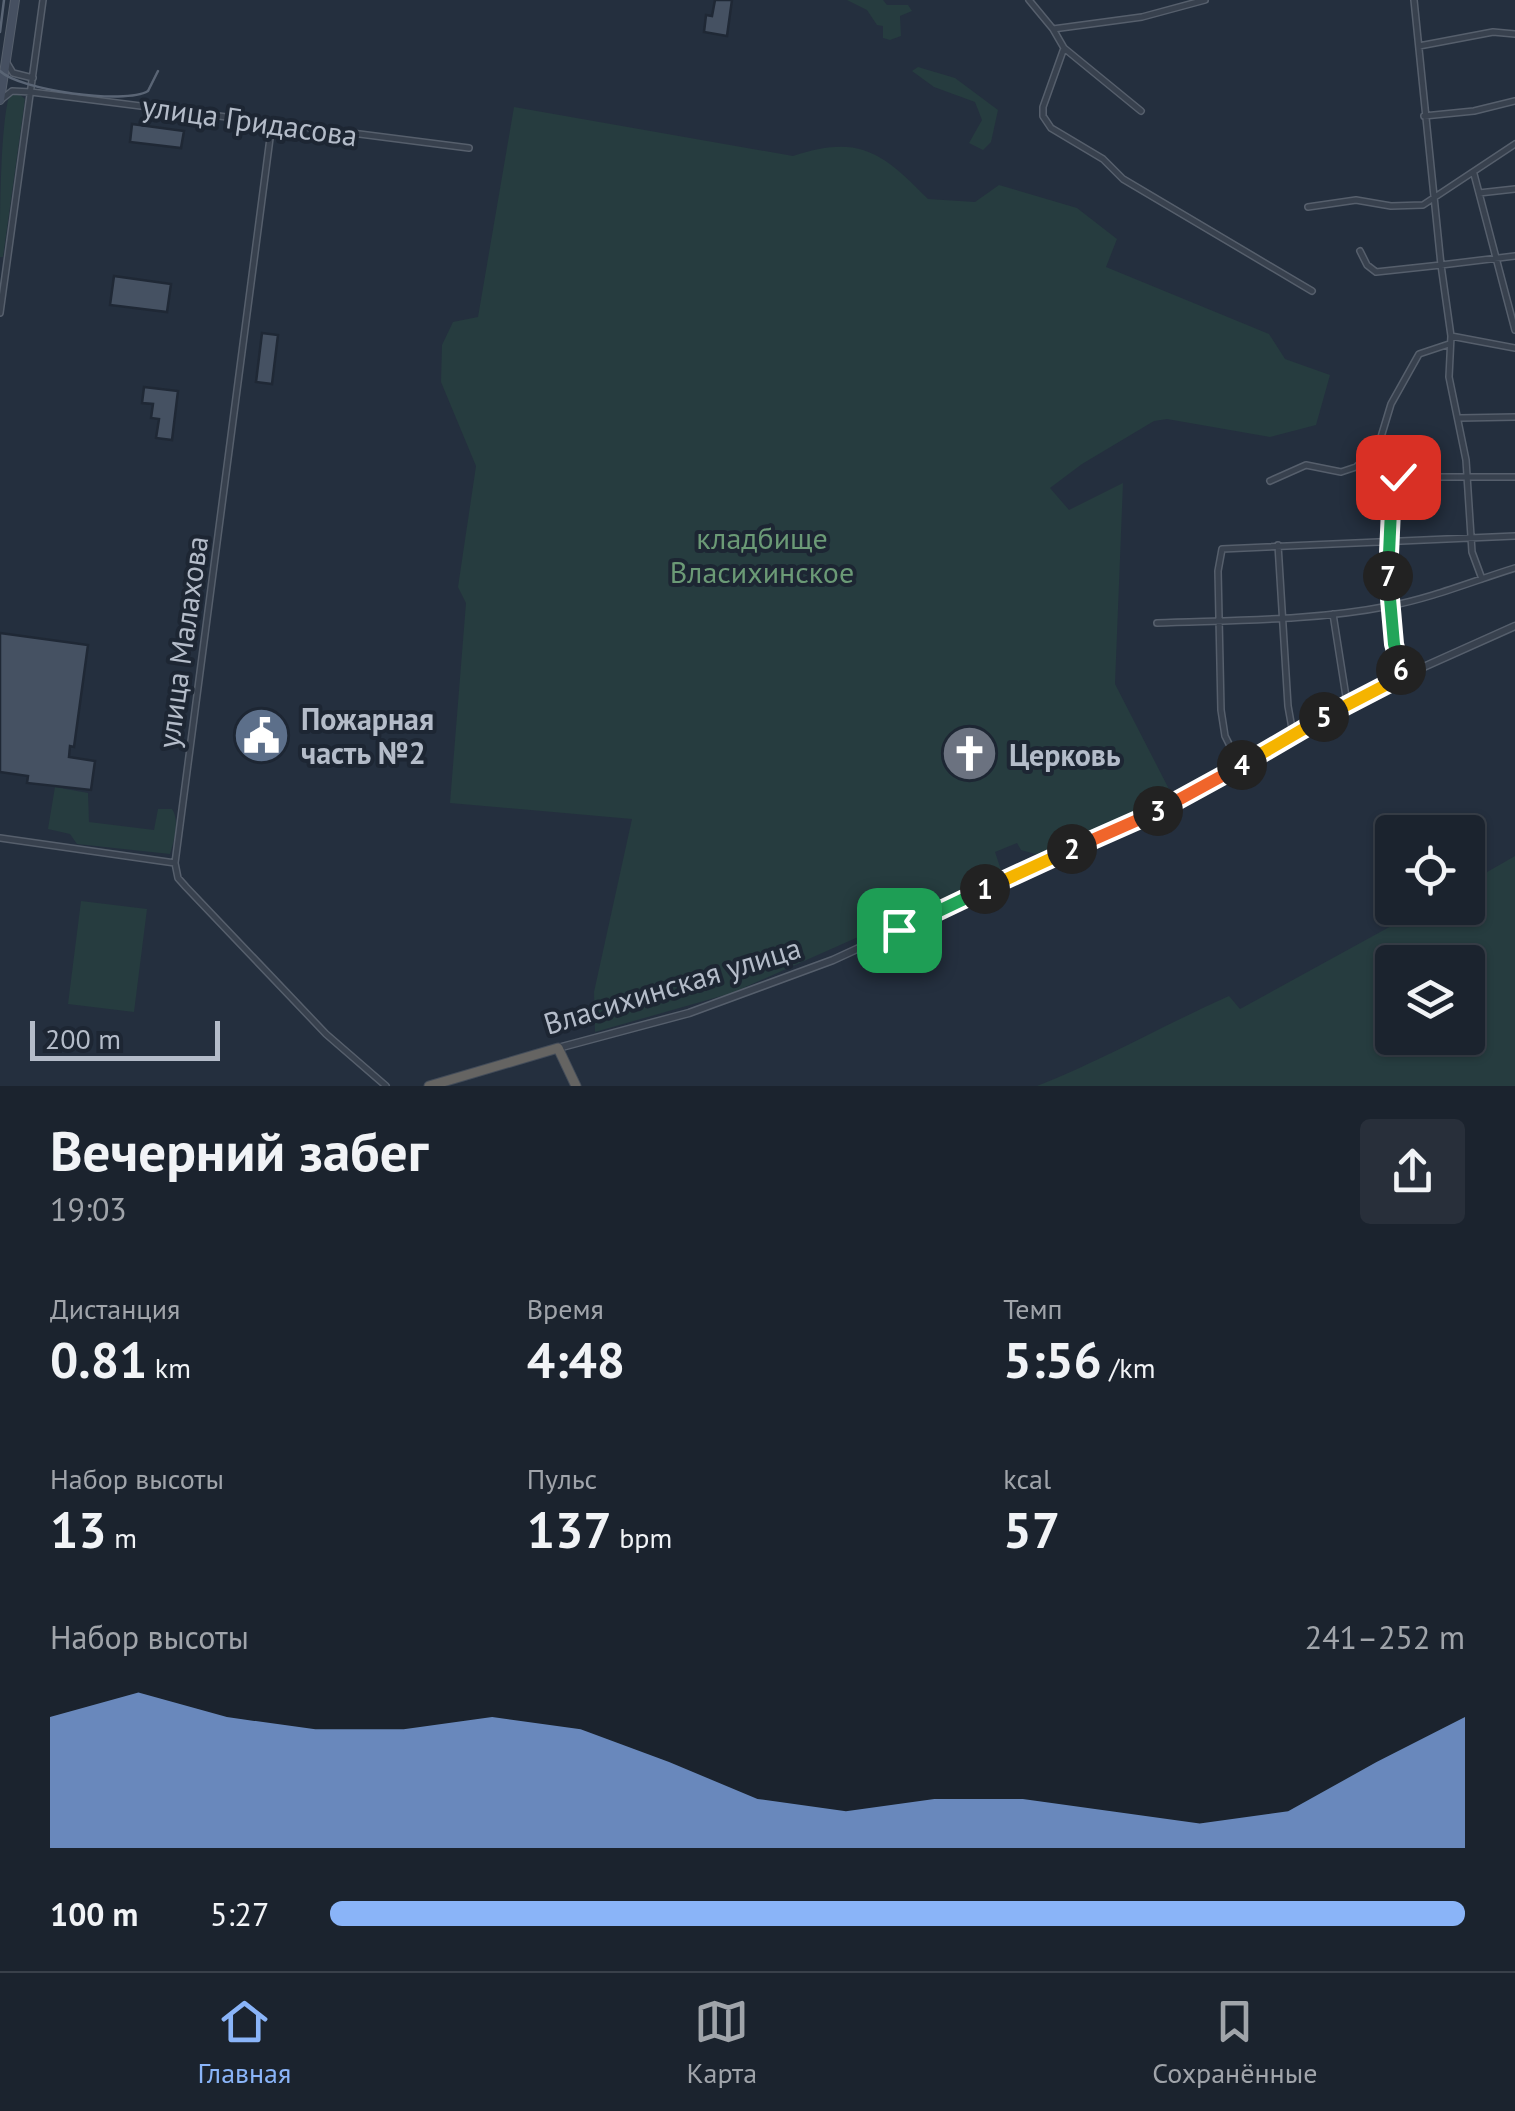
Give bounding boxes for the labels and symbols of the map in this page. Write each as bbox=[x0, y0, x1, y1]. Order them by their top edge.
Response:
street label: улица Гридасова bbox=[140, 86, 360, 154]
pin bbox=[1356, 435, 1441, 520]
park label: кладбище Власихинское bbox=[670, 518, 854, 591]
street label: улица Малахова bbox=[148, 533, 216, 751]
pin: 7 bbox=[1363, 551, 1413, 601]
pin: 6 bbox=[1376, 645, 1426, 695]
pin: 5 bbox=[1299, 692, 1349, 742]
place label: Пожарная часть №2 bbox=[301, 699, 434, 772]
public building icon: Пожарная часть №2 bbox=[232, 705, 292, 765]
church icon: Церковь bbox=[940, 724, 1000, 784]
place label: Церковь bbox=[1009, 735, 1121, 774]
pin: 4 bbox=[1217, 740, 1267, 790]
pin: 3 bbox=[1133, 786, 1183, 836]
pin: 2 bbox=[1047, 824, 1097, 874]
pin: 1 bbox=[960, 864, 1010, 914]
pin bbox=[857, 888, 942, 973]
street label: Власихинская улица bbox=[539, 927, 805, 1043]
scale bar bbox=[30, 1016, 220, 1060]

